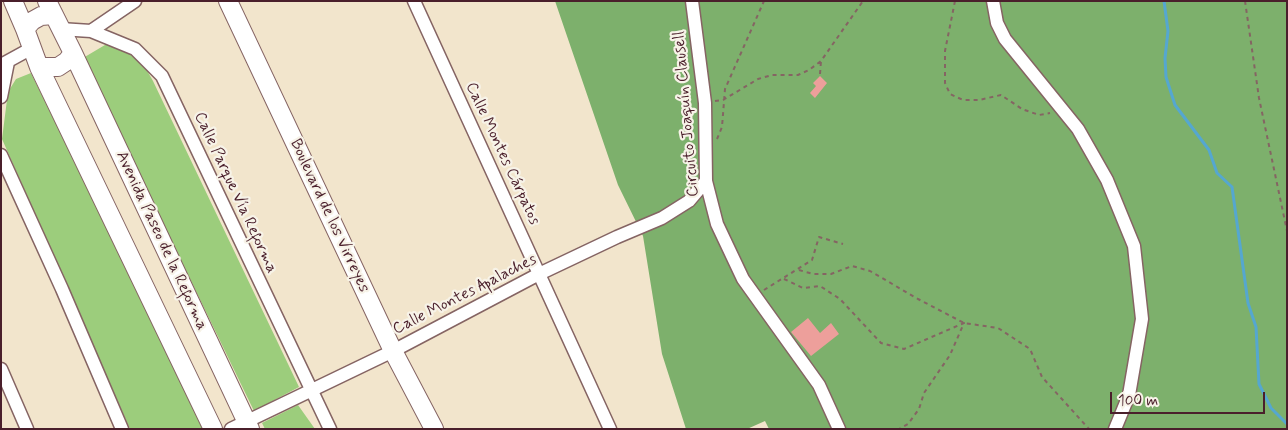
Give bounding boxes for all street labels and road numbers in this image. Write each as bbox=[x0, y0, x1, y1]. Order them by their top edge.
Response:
street label: Circuito Joaquín Clausell bbox=[670, 30, 704, 198]
street label: Calle Montes Cárpatos bbox=[461, 80, 543, 228]
street label: Calle Parque Vía Reforma bbox=[189, 109, 281, 277]
street label: Boulevard de los Virreyes bbox=[285, 136, 373, 296]
street label: Avenida Paseo de la Reforma bbox=[111, 148, 211, 334]
street label: Calle Montes Apalaches bbox=[390, 250, 540, 340]

